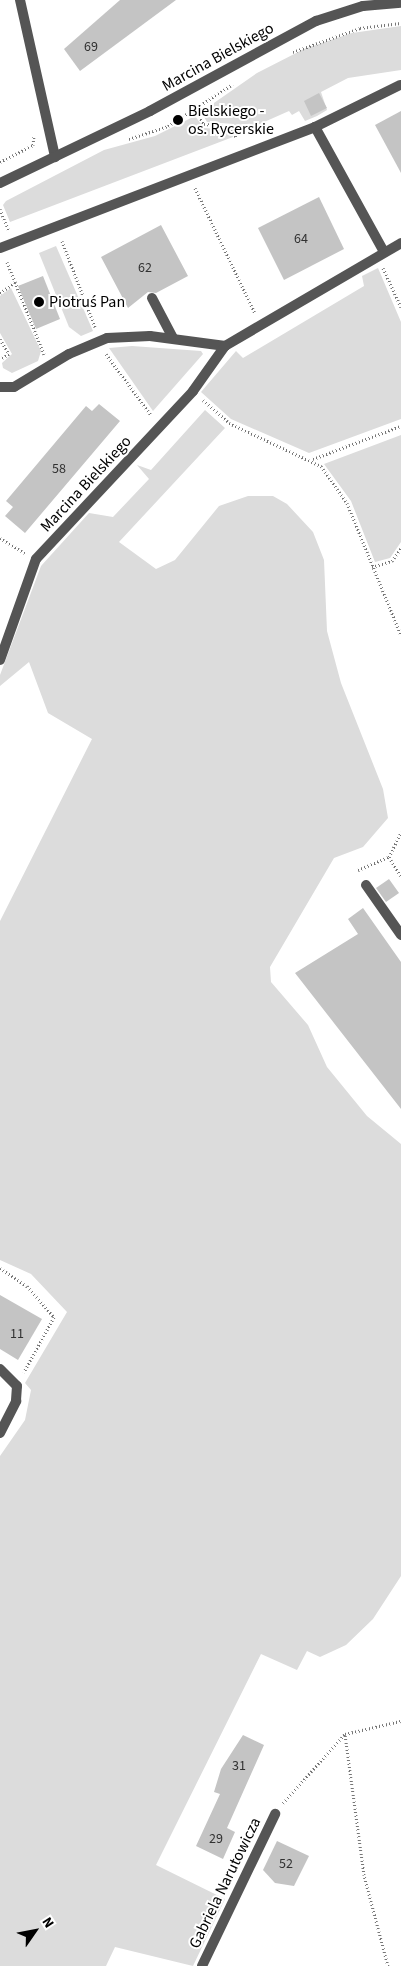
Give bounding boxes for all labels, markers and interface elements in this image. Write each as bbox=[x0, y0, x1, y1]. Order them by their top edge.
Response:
street label: Marcina Bielskiego bbox=[159, 18, 277, 96]
house number: 69 bbox=[84, 39, 98, 55]
place label: Bielskiego - os. Rycerskie bbox=[188, 101, 274, 139]
marker: Bielskiego - os. Rycerskie bbox=[172, 114, 184, 126]
house number: 64 bbox=[294, 231, 308, 247]
house number: 62 bbox=[138, 260, 152, 276]
place label: Piotruś Pan bbox=[49, 292, 125, 312]
marker: Piotruś Pan bbox=[33, 296, 45, 308]
street label: Marcina Bielskiego bbox=[37, 432, 135, 536]
house number: 58 bbox=[52, 461, 66, 477]
house number: 11 bbox=[10, 1326, 24, 1342]
house number: 31 bbox=[232, 1758, 246, 1774]
street label: Gabriela Narutowicza bbox=[185, 1814, 265, 1952]
house number: 29 bbox=[209, 1831, 223, 1847]
house number: 52 bbox=[279, 1856, 293, 1872]
north arrow bbox=[10, 1906, 60, 1956]
text: N bbox=[37, 1913, 59, 1932]

